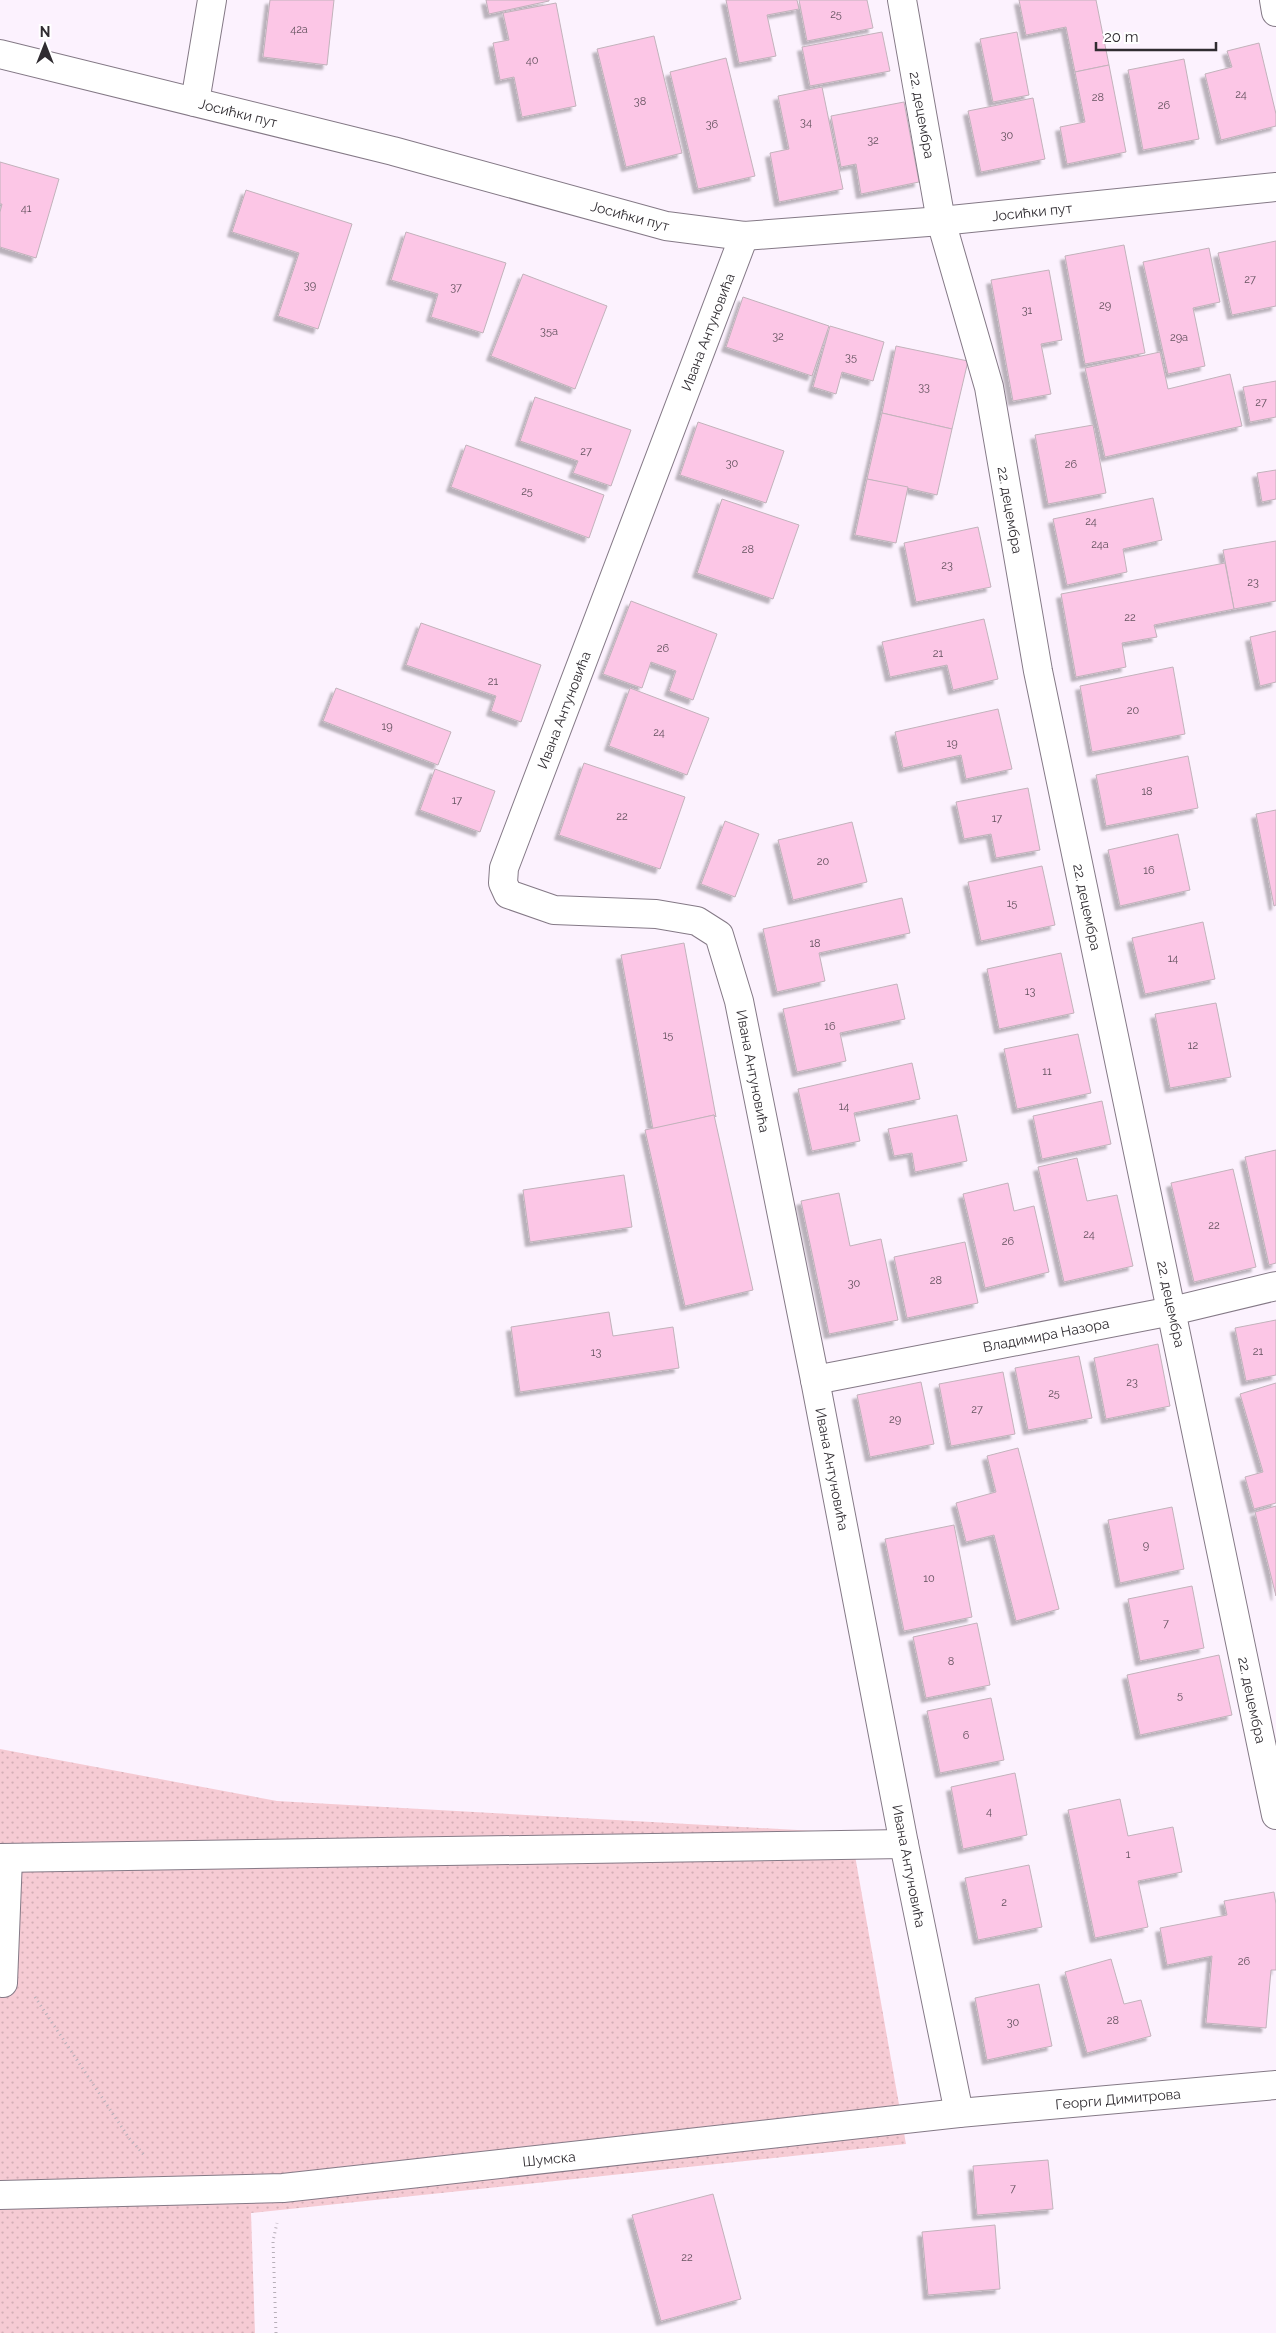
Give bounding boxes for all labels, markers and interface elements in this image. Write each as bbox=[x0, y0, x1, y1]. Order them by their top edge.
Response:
house number: 25 bbox=[830, 8, 842, 21]
north arrow bbox=[20, 20, 70, 70]
scale bar bbox=[1096, 20, 1216, 52]
house number: 42a bbox=[290, 23, 308, 36]
text: N bbox=[40, 24, 50, 40]
text: 20 m bbox=[1104, 28, 1139, 46]
house number: 40 bbox=[526, 54, 539, 67]
street label: 22. децембра bbox=[906, 70, 938, 160]
house number: 24 bbox=[1235, 88, 1247, 101]
house number: 28 bbox=[1092, 91, 1104, 104]
street label: Јосићки пут bbox=[197, 95, 279, 131]
house number: 38 bbox=[634, 95, 646, 108]
house number: 26 bbox=[1158, 99, 1171, 112]
house number: 34 bbox=[800, 116, 812, 129]
house number: 36 bbox=[706, 118, 719, 131]
house number: 30 bbox=[1001, 129, 1014, 142]
house number: 32 bbox=[867, 134, 879, 147]
street label: Јосићки пут bbox=[589, 198, 671, 234]
street label: Јосићки пут bbox=[991, 200, 1073, 224]
house number: 41 bbox=[21, 202, 32, 215]
street label: Ивана Антуновића bbox=[678, 271, 738, 393]
house number: 27 bbox=[1244, 273, 1256, 286]
house number: 39 bbox=[304, 279, 316, 292]
house number: 37 bbox=[450, 281, 462, 294]
house number: 29 bbox=[1099, 299, 1111, 312]
house number: 31 bbox=[1022, 304, 1033, 317]
house number: 35a bbox=[540, 325, 558, 338]
house number: 32 bbox=[772, 330, 784, 343]
house number: 29a bbox=[1170, 331, 1188, 344]
house number: 35 bbox=[845, 351, 857, 364]
house number: 33 bbox=[918, 381, 930, 394]
house number: 27 bbox=[1255, 396, 1267, 409]
house number: 27 bbox=[580, 445, 592, 458]
house number: 30 bbox=[726, 457, 739, 470]
house number: 26 bbox=[1065, 458, 1078, 471]
street label: 22. децембра bbox=[994, 465, 1026, 555]
house number: 25 bbox=[521, 485, 533, 498]
house number: 24 bbox=[1085, 515, 1097, 528]
house number: 24a bbox=[1091, 538, 1109, 551]
house number: 28 bbox=[742, 543, 754, 556]
house number: 23 bbox=[941, 559, 953, 572]
house number: 23 bbox=[1247, 576, 1259, 589]
house number: 22 bbox=[1124, 611, 1136, 624]
house number: 26 bbox=[657, 642, 670, 655]
house number: 21 bbox=[933, 647, 944, 660]
street label: Ивана Антуновића bbox=[534, 649, 594, 771]
house number: 21 bbox=[488, 675, 499, 688]
house number: 20 bbox=[1127, 704, 1139, 717]
house number: 19 bbox=[381, 720, 393, 733]
house number: 24 bbox=[653, 726, 665, 739]
house number: 19 bbox=[946, 737, 958, 750]
house number: 18 bbox=[1141, 785, 1153, 798]
house number: 17 bbox=[452, 794, 462, 807]
house number: 22 bbox=[616, 810, 628, 823]
house number: 17 bbox=[992, 812, 1002, 825]
house number: 20 bbox=[817, 855, 829, 868]
street label: 22. децембра bbox=[1070, 862, 1104, 952]
house number: 16 bbox=[1143, 864, 1155, 877]
house number: 15 bbox=[1007, 897, 1017, 910]
house number: 18 bbox=[809, 937, 821, 950]
house number: 14 bbox=[1168, 952, 1178, 965]
house number: 13 bbox=[1025, 985, 1035, 998]
street label: Ивана Антуновића bbox=[733, 1008, 773, 1134]
house number: 16 bbox=[824, 1020, 836, 1033]
house number: 15 bbox=[663, 1029, 673, 1042]
house number: 12 bbox=[1188, 1039, 1198, 1052]
house number: 11 bbox=[1042, 1065, 1052, 1078]
house number: 14 bbox=[839, 1100, 849, 1113]
house number: 22 bbox=[1208, 1219, 1220, 1232]
house number: 24 bbox=[1083, 1228, 1095, 1241]
house number: 26 bbox=[1002, 1235, 1015, 1248]
street label: 22. децембра bbox=[1154, 1259, 1188, 1349]
house number: 28 bbox=[930, 1274, 942, 1287]
house number: 30 bbox=[848, 1277, 861, 1290]
street label: Владимира Назора bbox=[982, 1315, 1110, 1355]
house number: 21 bbox=[1253, 1345, 1264, 1358]
house number: 13 bbox=[591, 1346, 601, 1359]
house number: 23 bbox=[1126, 1376, 1138, 1389]
house number: 25 bbox=[1048, 1387, 1060, 1400]
house number: 27 bbox=[971, 1403, 983, 1416]
street label: Ивана Антуновића bbox=[812, 1406, 852, 1532]
house number: 29 bbox=[889, 1413, 901, 1426]
house number: 9 bbox=[1143, 1539, 1149, 1552]
house number: 10 bbox=[923, 1572, 935, 1585]
house number: 7 bbox=[1163, 1617, 1169, 1630]
house number: 8 bbox=[948, 1655, 954, 1668]
street label: 22. децембра bbox=[1235, 1655, 1269, 1745]
house number: 5 bbox=[1177, 1689, 1183, 1702]
house number: 6 bbox=[963, 1729, 970, 1742]
street label: Ивана Антуновића bbox=[889, 1803, 929, 1929]
house number: 4 bbox=[986, 1805, 992, 1818]
house number: 1 bbox=[1126, 1848, 1131, 1861]
house number: 2 bbox=[1001, 1896, 1007, 1909]
house number: 26 bbox=[1238, 1955, 1251, 1968]
house number: 28 bbox=[1107, 2014, 1119, 2027]
house number: 30 bbox=[1007, 2016, 1020, 2029]
street label: Георги Димитрова bbox=[1055, 2086, 1181, 2112]
street label: Шумска bbox=[522, 2148, 576, 2170]
house number: 7 bbox=[1010, 2182, 1016, 2195]
house number: 22 bbox=[681, 2251, 693, 2264]

